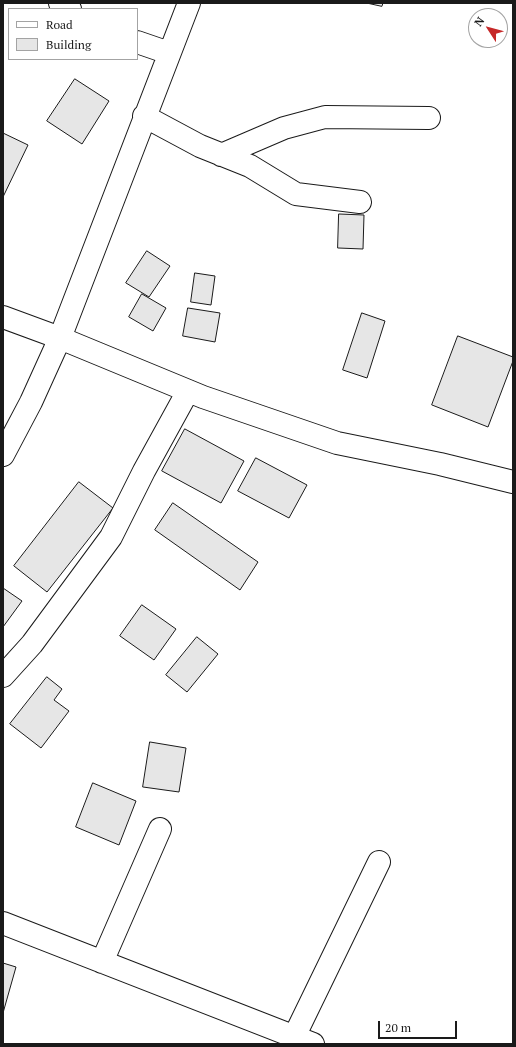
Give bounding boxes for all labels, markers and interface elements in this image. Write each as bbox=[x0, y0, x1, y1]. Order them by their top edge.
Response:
legend bbox=[8, 8, 138, 60]
north arrow bbox=[468, 8, 508, 48]
text: N bbox=[471, 14, 487, 29]
text: Road bbox=[46, 17, 73, 32]
text: Building bbox=[46, 37, 91, 52]
scale bar bbox=[380, 1013, 459, 1039]
text: 20 m bbox=[385, 1020, 411, 1035]

